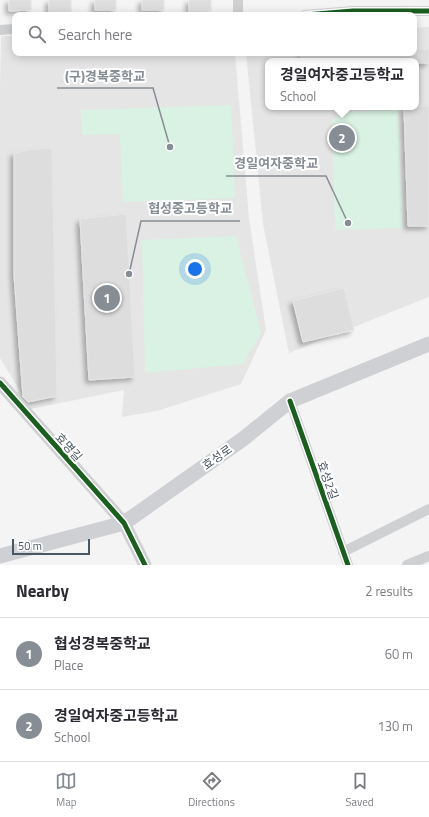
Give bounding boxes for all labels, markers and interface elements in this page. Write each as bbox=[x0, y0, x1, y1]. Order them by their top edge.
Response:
search box bbox=[12, 12, 417, 56]
icon: search bbox=[26, 23, 48, 45]
text: Search here bbox=[58, 23, 132, 46]
popup bbox=[265, 58, 419, 110]
callout: (구)경복중학교 bbox=[57, 63, 153, 88]
text: 경일여자중고등학교 bbox=[280, 63, 404, 86]
text: (구)경복중학교 bbox=[65, 66, 145, 86]
text: School bbox=[280, 86, 316, 106]
pin: 2 bbox=[329, 123, 355, 153]
callout: 경일여자중학교 bbox=[226, 151, 326, 176]
text: 경일여자중학교 bbox=[234, 153, 318, 173]
callout: 협성중고등학교 bbox=[141, 196, 240, 221]
text: 협성중고등학교 bbox=[148, 198, 232, 218]
your location bbox=[185, 259, 205, 279]
pin: 1 bbox=[94, 283, 120, 313]
street label: 효명길 bbox=[51, 428, 87, 466]
street label: 효성로 bbox=[198, 440, 236, 474]
street label: 효성2길 bbox=[312, 458, 344, 502]
scale bar bbox=[12, 537, 90, 556]
text: 50 m bbox=[18, 538, 42, 554]
text: Nearby bbox=[16, 578, 69, 604]
text: 2 results bbox=[365, 581, 413, 601]
text: 협성경복중학교 bbox=[54, 632, 151, 655]
text: 1 bbox=[25, 644, 33, 664]
text: 60 m bbox=[385, 644, 413, 664]
text: Place bbox=[54, 655, 83, 675]
text: 경일여자중고등학교 bbox=[54, 704, 178, 727]
text: 2 bbox=[25, 716, 33, 736]
text: 130 m bbox=[377, 716, 413, 736]
text: School bbox=[54, 727, 90, 747]
tab: Map bbox=[55, 770, 77, 810]
tab: Directions bbox=[188, 770, 235, 810]
tab: Saved bbox=[346, 770, 374, 810]

